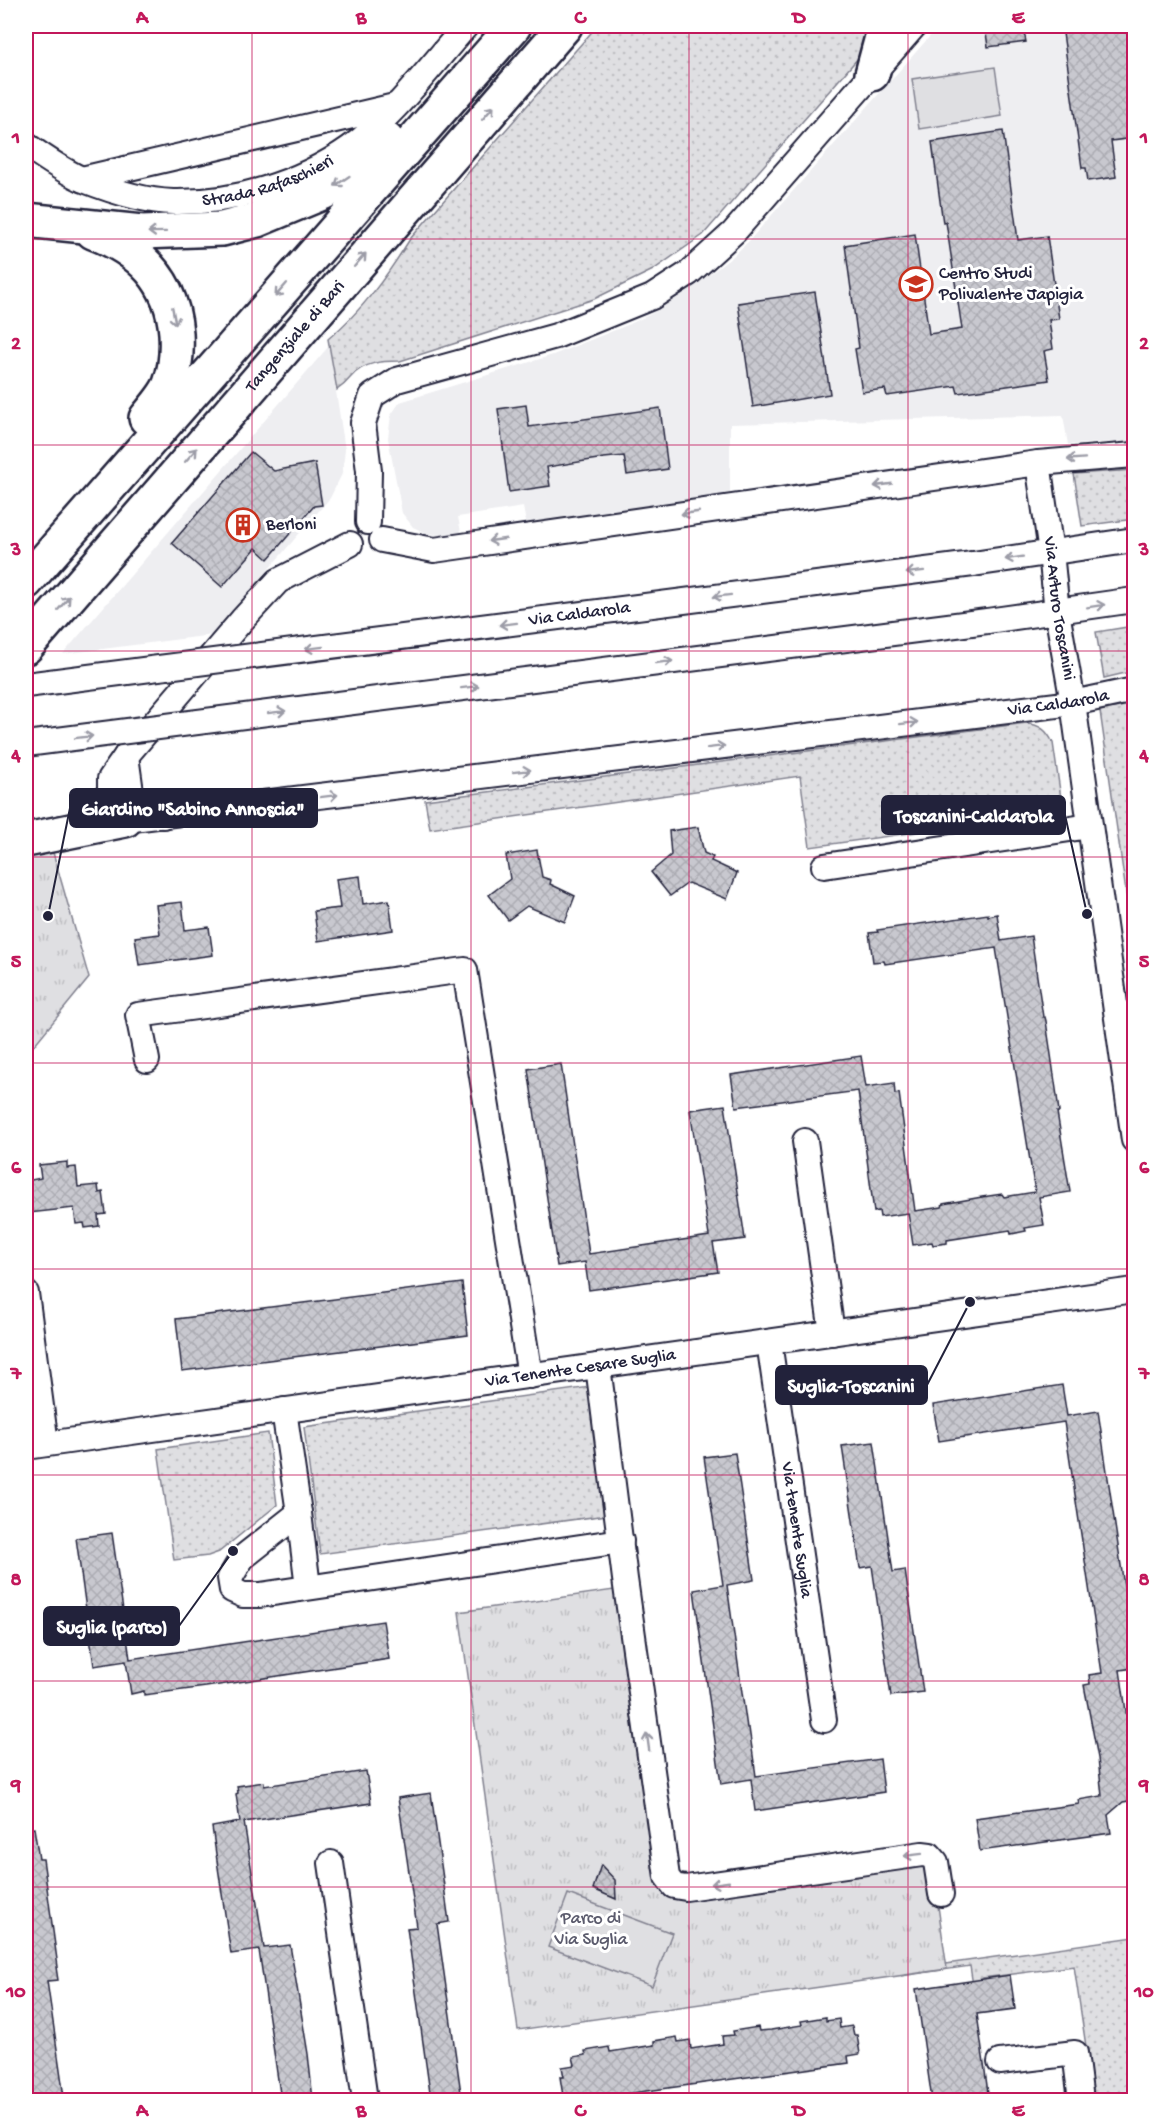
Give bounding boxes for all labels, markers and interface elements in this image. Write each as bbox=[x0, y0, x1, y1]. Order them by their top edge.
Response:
text: A bbox=[135, 8, 150, 31]
text: B bbox=[355, 8, 367, 31]
text: C bbox=[574, 8, 588, 31]
text: D bbox=[790, 8, 806, 31]
text: E bbox=[1012, 8, 1026, 31]
one-way arrow bbox=[482, 105, 495, 121]
text: 1 bbox=[11, 128, 20, 151]
text: 1 bbox=[1139, 128, 1148, 151]
street label: Strada Rafaschieri bbox=[201, 150, 338, 211]
one-way arrow bbox=[333, 175, 350, 188]
one-way arrow bbox=[147, 226, 167, 237]
one-way arrow bbox=[353, 253, 367, 269]
place label: Centro Studi Polivalente Japigia bbox=[938, 264, 1084, 306]
school or university icon: Centro Studi Polivalente Japigia bbox=[898, 266, 934, 302]
street label: Tangenziale di Bari bbox=[241, 276, 350, 398]
one-way arrow bbox=[274, 282, 288, 297]
one-way arrow bbox=[169, 306, 180, 325]
text: 2 bbox=[11, 334, 21, 357]
text: 2 bbox=[1139, 334, 1149, 357]
one-way arrow bbox=[184, 448, 198, 463]
one-way arrow bbox=[1067, 454, 1087, 465]
one-way arrow bbox=[874, 480, 893, 491]
building icon: Berloni bbox=[225, 507, 261, 543]
one-way arrow bbox=[680, 507, 700, 518]
place label: Berloni bbox=[265, 515, 317, 536]
street label: Via Arturo Toscanini bbox=[1038, 534, 1079, 682]
one-way arrow bbox=[487, 535, 507, 546]
text: 3 bbox=[10, 540, 21, 563]
text: 3 bbox=[1138, 540, 1149, 563]
one-way arrow bbox=[1005, 552, 1025, 563]
one-way arrow bbox=[906, 566, 926, 577]
one-way arrow bbox=[712, 591, 732, 602]
one-way arrow bbox=[57, 596, 71, 611]
street label: Via Caldarola bbox=[527, 597, 632, 631]
one-way arrow bbox=[1085, 600, 1105, 611]
one-way arrow bbox=[498, 618, 518, 629]
one-way arrow bbox=[305, 643, 325, 654]
one-way arrow bbox=[653, 657, 673, 668]
one-way arrow bbox=[460, 682, 480, 693]
street label: Via Caldarola bbox=[1006, 685, 1112, 722]
one-way arrow bbox=[267, 706, 286, 717]
one-way arrow bbox=[899, 717, 919, 728]
one-way arrow bbox=[73, 731, 93, 742]
one-way arrow bbox=[705, 741, 725, 752]
text: 4 bbox=[10, 746, 21, 769]
text: 4 bbox=[1138, 746, 1149, 769]
one-way arrow bbox=[512, 766, 532, 777]
callout: Giardino "Sabino Annoscia" bbox=[70, 789, 317, 827]
one-way arrow bbox=[318, 790, 338, 801]
callout: Toscanini-Caldarola bbox=[882, 796, 1065, 834]
text: Giardino "Sabino Annoscia" bbox=[81, 800, 305, 823]
text: Toscanini-Caldarola bbox=[892, 807, 1055, 830]
text: 5 bbox=[11, 952, 22, 975]
text: 5 bbox=[1139, 952, 1150, 975]
text: 6 bbox=[11, 1158, 22, 1181]
text: 6 bbox=[1139, 1158, 1150, 1181]
street label: Via Tenente Cesare Suglia bbox=[483, 1344, 678, 1392]
text: 7 bbox=[10, 1364, 23, 1387]
text: 7 bbox=[1138, 1364, 1151, 1387]
callout: Suglia-Toscanini bbox=[776, 1366, 927, 1404]
text: Suglia-Toscanini bbox=[787, 1377, 915, 1400]
street label: Via tenente Suglia bbox=[776, 1460, 817, 1600]
text: 8 bbox=[11, 1570, 22, 1593]
text: 8 bbox=[1139, 1570, 1150, 1593]
callout: Suglia (parco) bbox=[44, 1607, 179, 1645]
text: Suglia (parco) bbox=[56, 1618, 168, 1641]
one-way arrow bbox=[642, 1732, 653, 1752]
text: 9 bbox=[10, 1776, 21, 1799]
text: 9 bbox=[1138, 1776, 1149, 1799]
one-way arrow bbox=[904, 1850, 924, 1861]
one-way arrow bbox=[711, 1877, 731, 1888]
park label: Parco di Via Suglia bbox=[553, 1909, 629, 1951]
text: 10 bbox=[5, 1982, 26, 2005]
text: 10 bbox=[1133, 1982, 1154, 2005]
text: A bbox=[135, 2101, 150, 2124]
text: B bbox=[355, 2101, 367, 2124]
text: C bbox=[574, 2101, 588, 2124]
text: D bbox=[790, 2101, 806, 2124]
text: E bbox=[1012, 2101, 1026, 2124]

